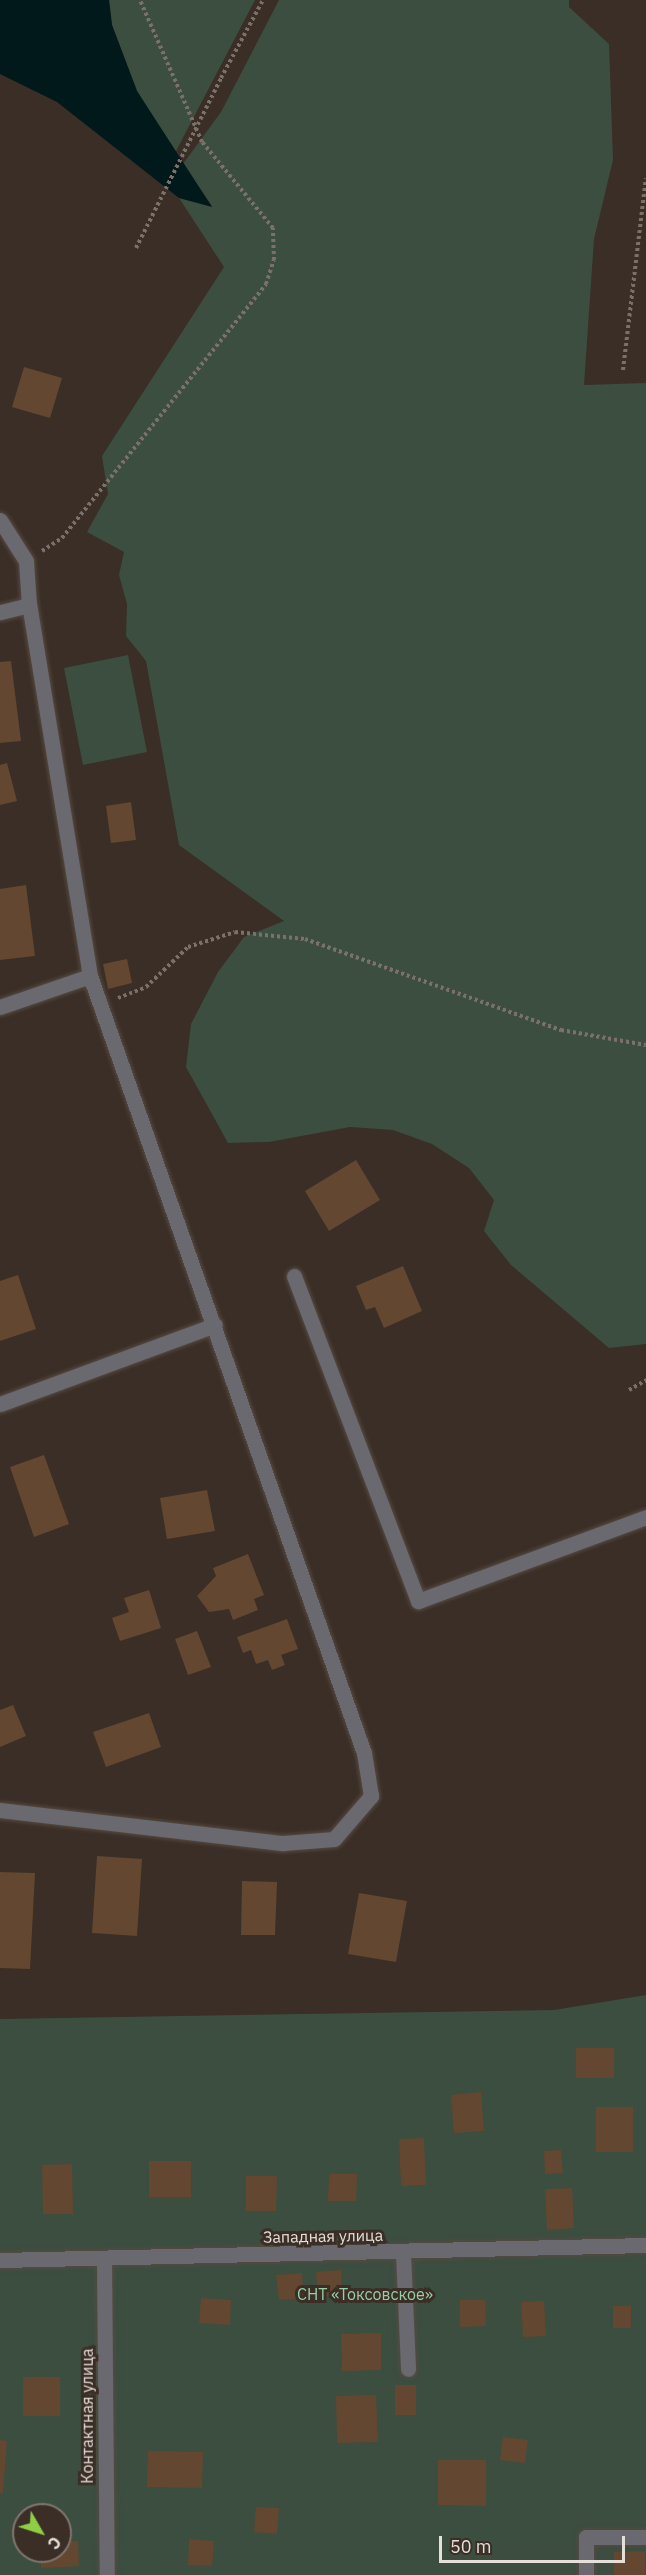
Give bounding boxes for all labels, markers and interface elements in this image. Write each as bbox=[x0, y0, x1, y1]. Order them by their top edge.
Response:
street label: Западная улица bbox=[263, 2225, 383, 2247]
park label: СНТ «Токсовское» bbox=[297, 2284, 433, 2304]
street label: Контактная улица bbox=[77, 2348, 97, 2484]
north arrow bbox=[12, 2503, 72, 2563]
scale bar bbox=[442, 2524, 628, 2562]
text: С bbox=[43, 2533, 65, 2553]
text: 50 m bbox=[450, 2535, 492, 2558]

